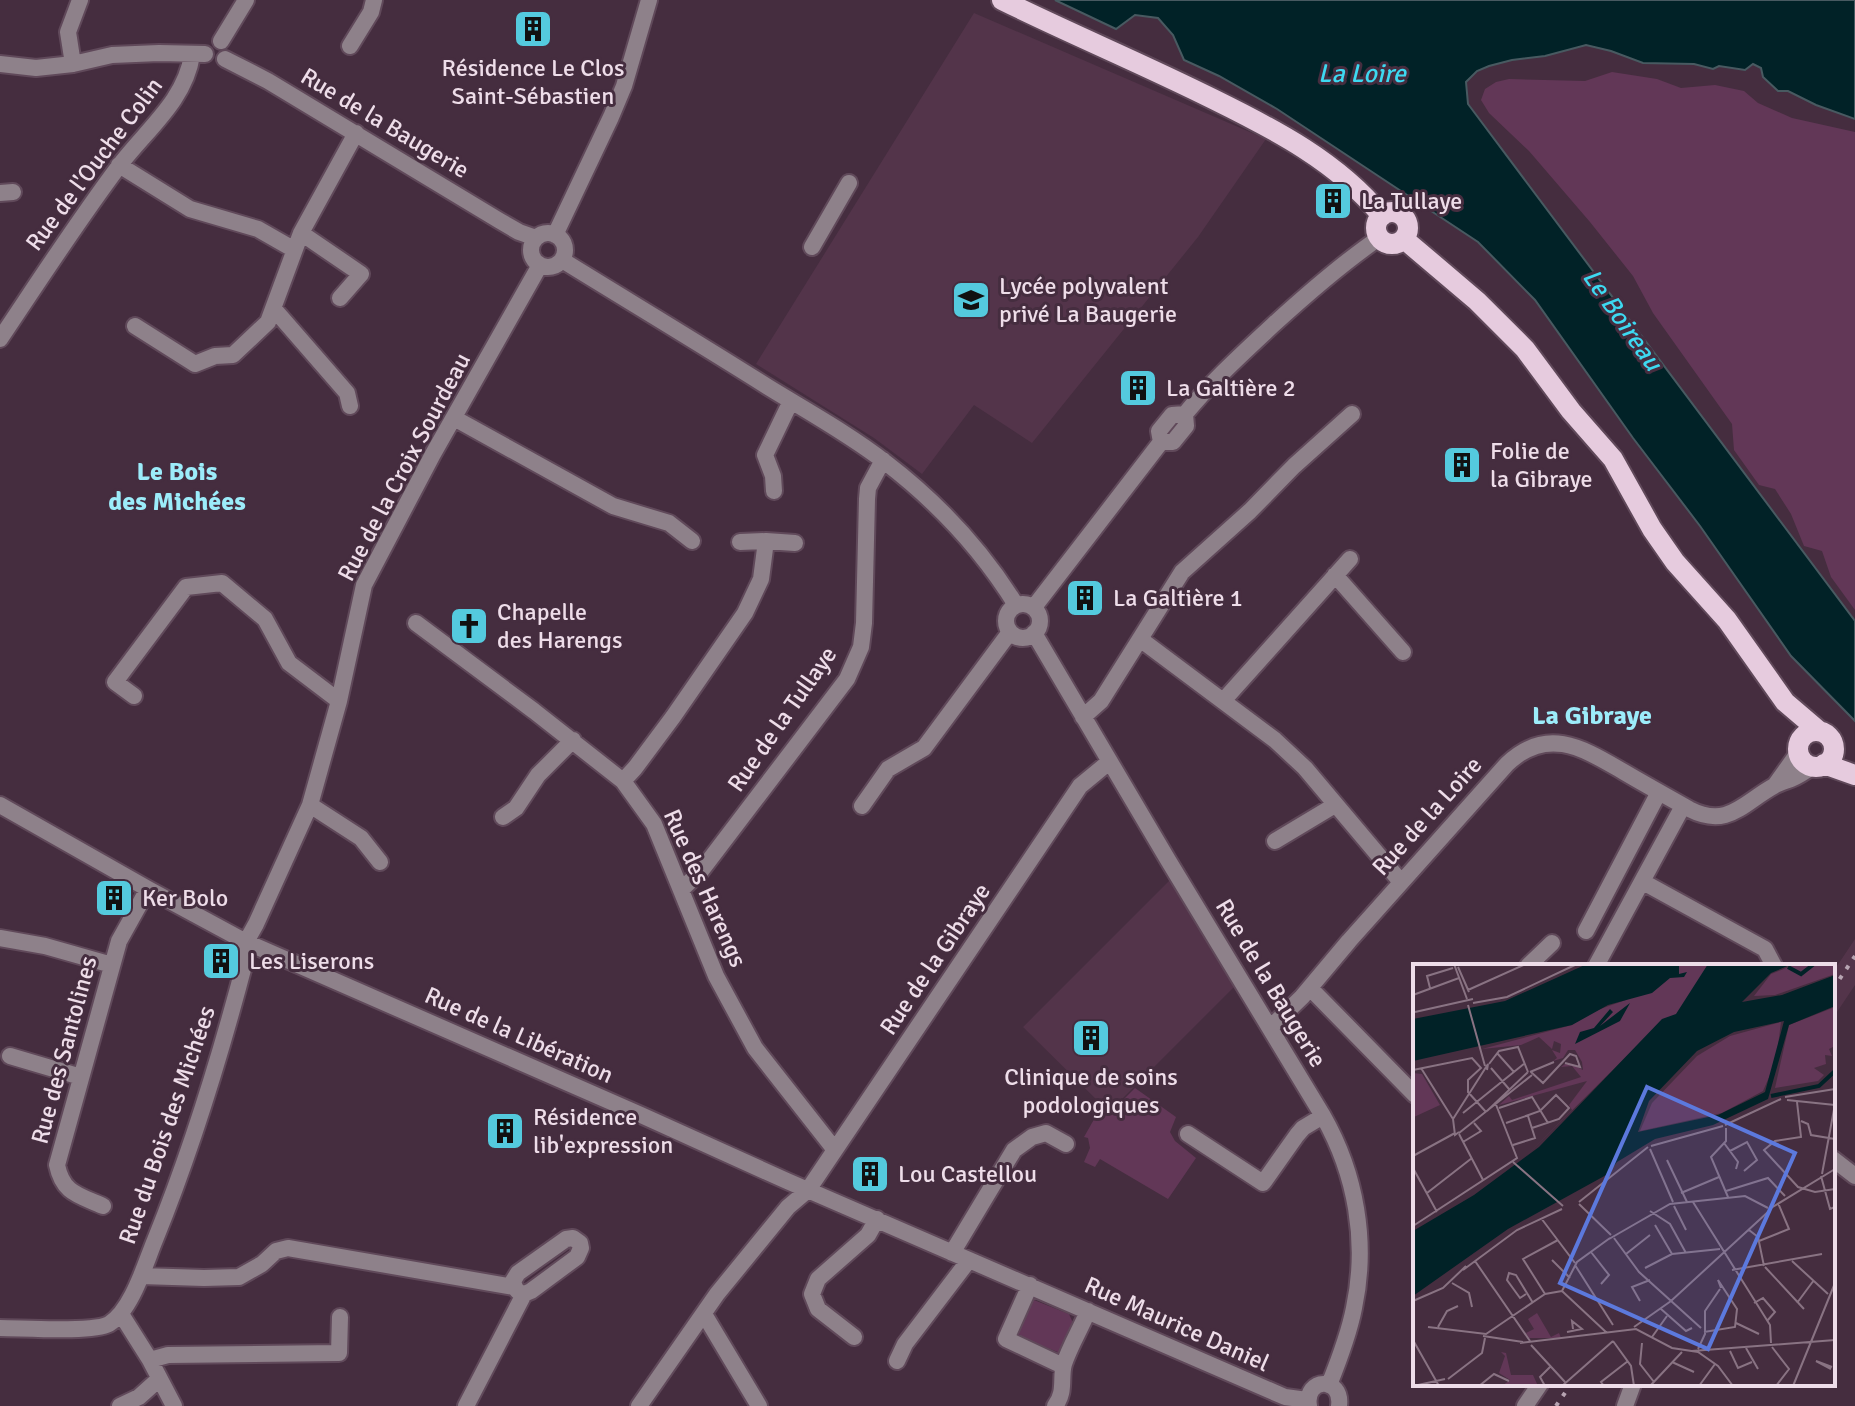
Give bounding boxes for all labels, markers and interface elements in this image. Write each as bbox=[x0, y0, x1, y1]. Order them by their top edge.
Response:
building icon: Résidence Le Clos Saint-Sébastien bbox=[512, 8, 554, 50]
place label: Résidence Le Clos Saint-Sébastien bbox=[442, 53, 624, 111]
water label: La Loire bbox=[1318, 58, 1408, 90]
street label: Rue de la Baugerie bbox=[295, 61, 475, 185]
street label: Rue de l'Ouche Colin bbox=[19, 71, 169, 257]
building icon: La Tullaye bbox=[1312, 180, 1354, 222]
place label: La Tullaye bbox=[1361, 186, 1462, 216]
water label: Le Boireau bbox=[1575, 263, 1670, 379]
place label: Lycée polyvalent privé La Baugerie bbox=[999, 271, 1177, 329]
school or university icon: Lycée polyvalent privé La Baugerie bbox=[950, 279, 992, 321]
street label: Rue de la Croix Sourdeau bbox=[331, 348, 477, 586]
building icon: La Galtière 2 bbox=[1117, 367, 1159, 409]
place label: La Galtière 2 bbox=[1166, 373, 1296, 403]
place label: Folie de la Gibraye bbox=[1490, 436, 1593, 494]
building icon: Folie de la Gibraye bbox=[1441, 444, 1483, 486]
district label: Le Bois des Michées bbox=[108, 456, 246, 518]
building icon: La Galtière 1 bbox=[1064, 577, 1106, 619]
place label: La Galtière 1 bbox=[1113, 583, 1243, 613]
place label: Chapelle des Harengs bbox=[497, 597, 623, 655]
church icon: Chapelle des Harengs bbox=[448, 605, 490, 647]
street label: Rue de la Tullaye bbox=[721, 641, 843, 797]
district label: La Gibraye bbox=[1532, 700, 1652, 732]
street label: Rue de la Loire bbox=[1366, 750, 1488, 882]
street label: Rue des Harengs bbox=[657, 804, 753, 972]
building icon: Ker Bolo bbox=[93, 877, 135, 919]
street label: Rue de la Gibraye bbox=[873, 877, 997, 1041]
place label: Ker Bolo bbox=[142, 883, 228, 913]
street label: Rue de la Baugerie bbox=[1209, 893, 1333, 1073]
building icon: Les Liserons bbox=[200, 940, 242, 982]
place label: Les Liserons bbox=[249, 946, 374, 976]
street label: Rue des Santolines bbox=[25, 953, 103, 1147]
inset map bbox=[1413, 964, 1835, 1386]
street label: Rue de la Libération bbox=[420, 980, 618, 1090]
street label: Rue du Bois des Michées bbox=[112, 1002, 222, 1248]
building icon: Clinique de soins podologiques bbox=[1070, 1017, 1112, 1059]
place label: Clinique de soins podologiques bbox=[1004, 1062, 1178, 1120]
place label: Résidence lib'expression bbox=[533, 1102, 673, 1160]
building icon: Résidence lib'expression bbox=[484, 1110, 526, 1152]
building icon: Lou Castellou bbox=[849, 1153, 891, 1195]
place label: Lou Castellou bbox=[898, 1159, 1037, 1189]
street label: Rue Maurice Daniel bbox=[1080, 1270, 1274, 1378]

